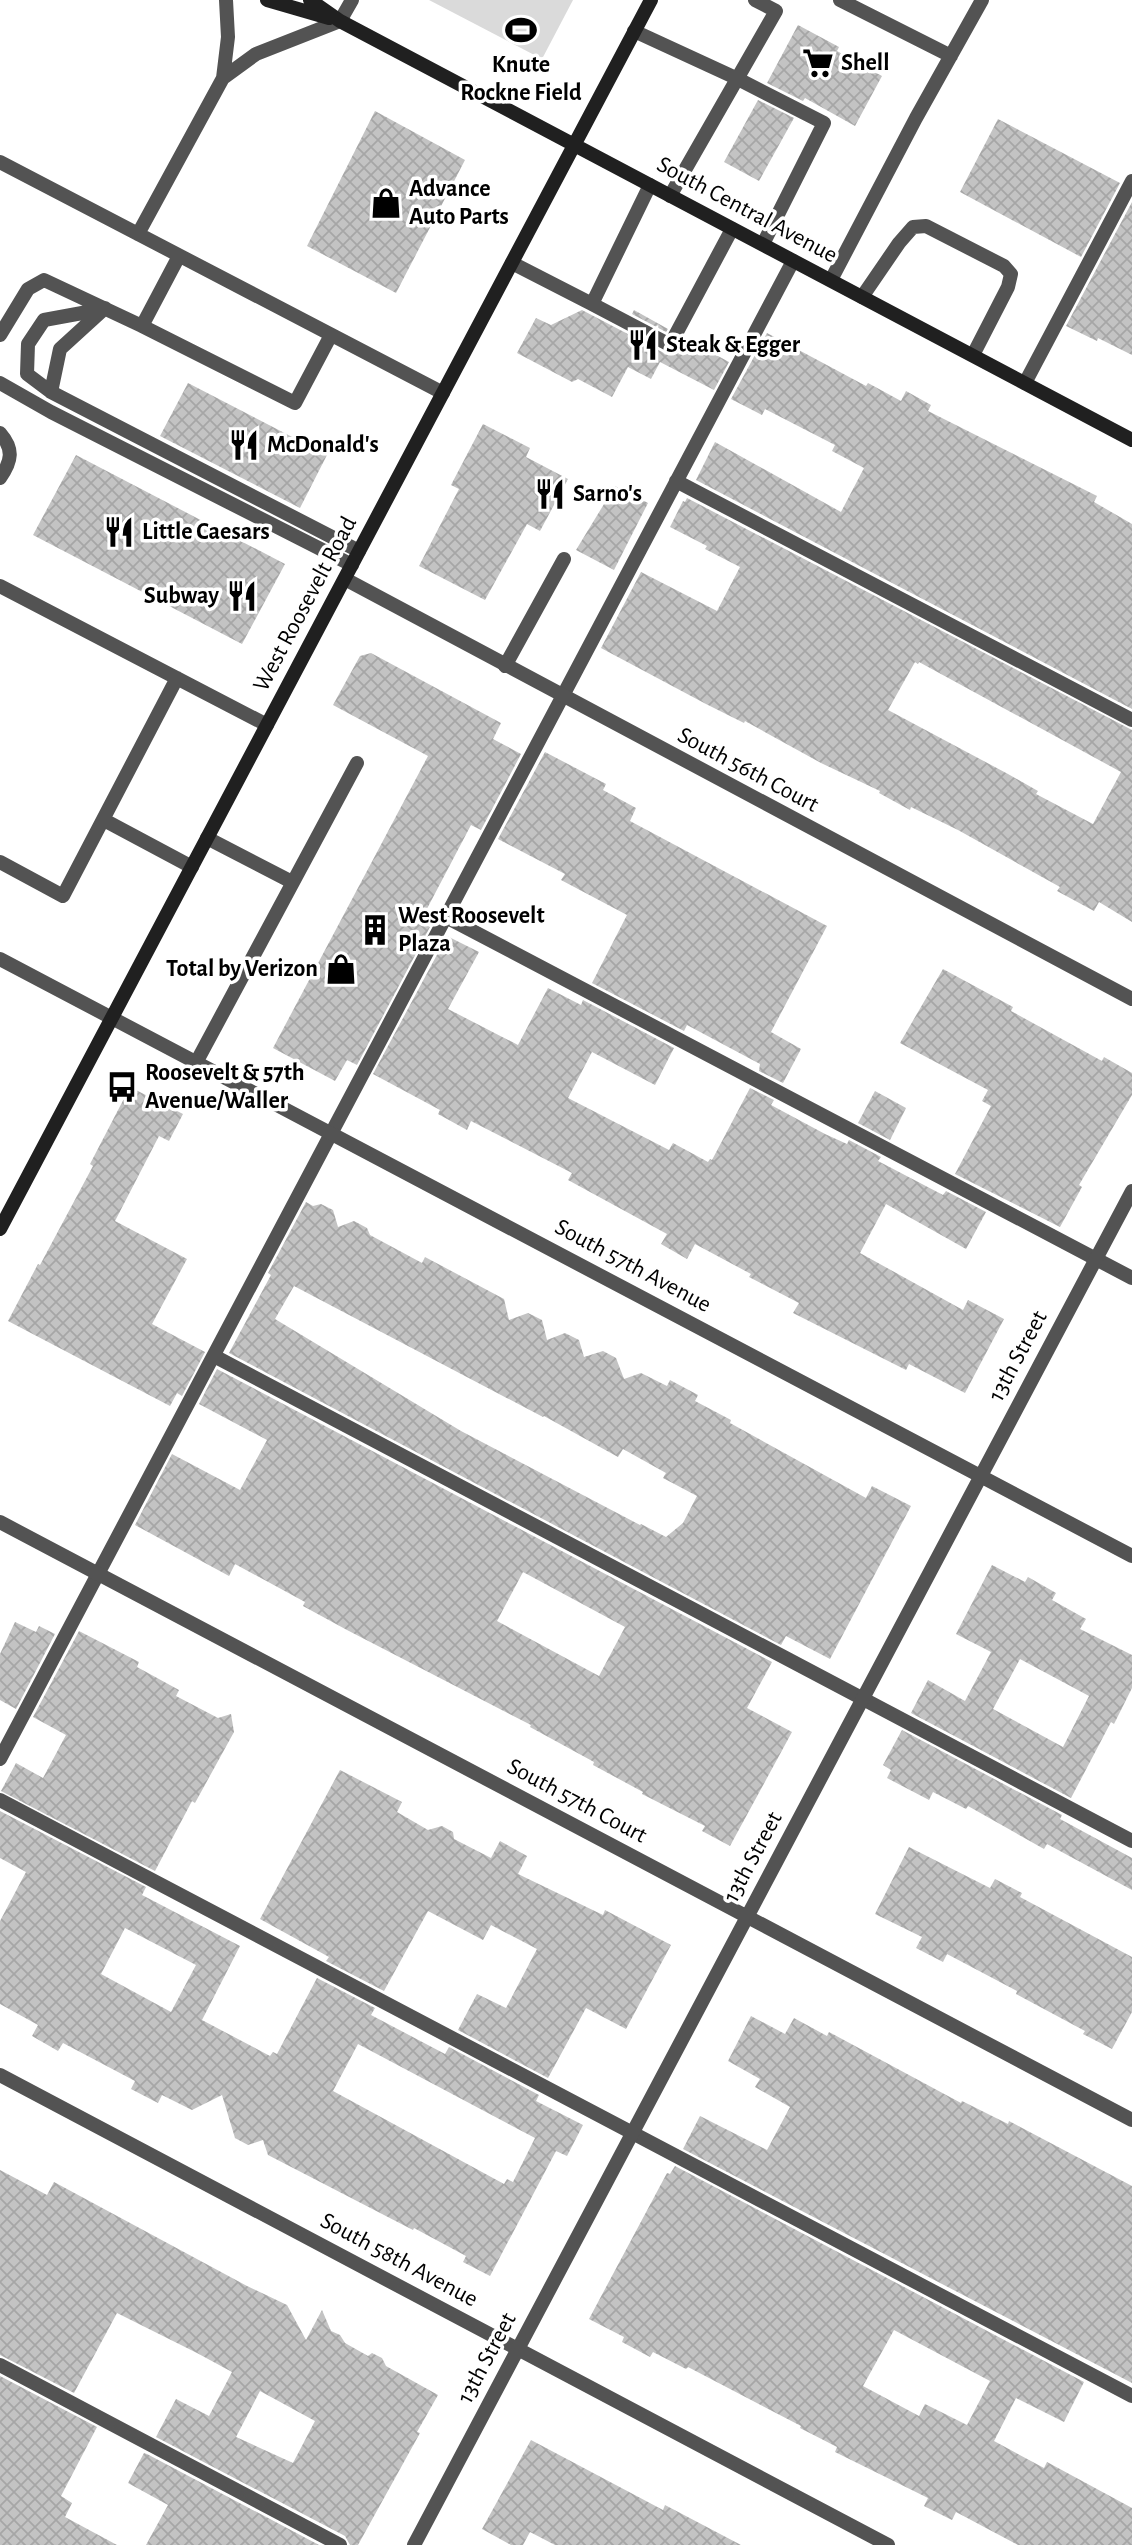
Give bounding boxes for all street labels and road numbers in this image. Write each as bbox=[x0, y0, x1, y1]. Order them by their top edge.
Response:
street label: South Central Avenue bbox=[653, 152, 841, 268]
street label: West Roosevelt Road bbox=[249, 513, 361, 695]
street label: South 56th Court bbox=[674, 723, 823, 817]
street label: South 57th Avenue bbox=[551, 1215, 715, 1317]
street label: 13th Street bbox=[984, 1306, 1052, 1405]
street label: South 57th Court bbox=[503, 1754, 651, 1848]
street label: 13th Street bbox=[719, 1807, 787, 1906]
street label: South 58th Avenue bbox=[316, 2208, 482, 2312]
street label: 13th Street bbox=[453, 2308, 521, 2407]

